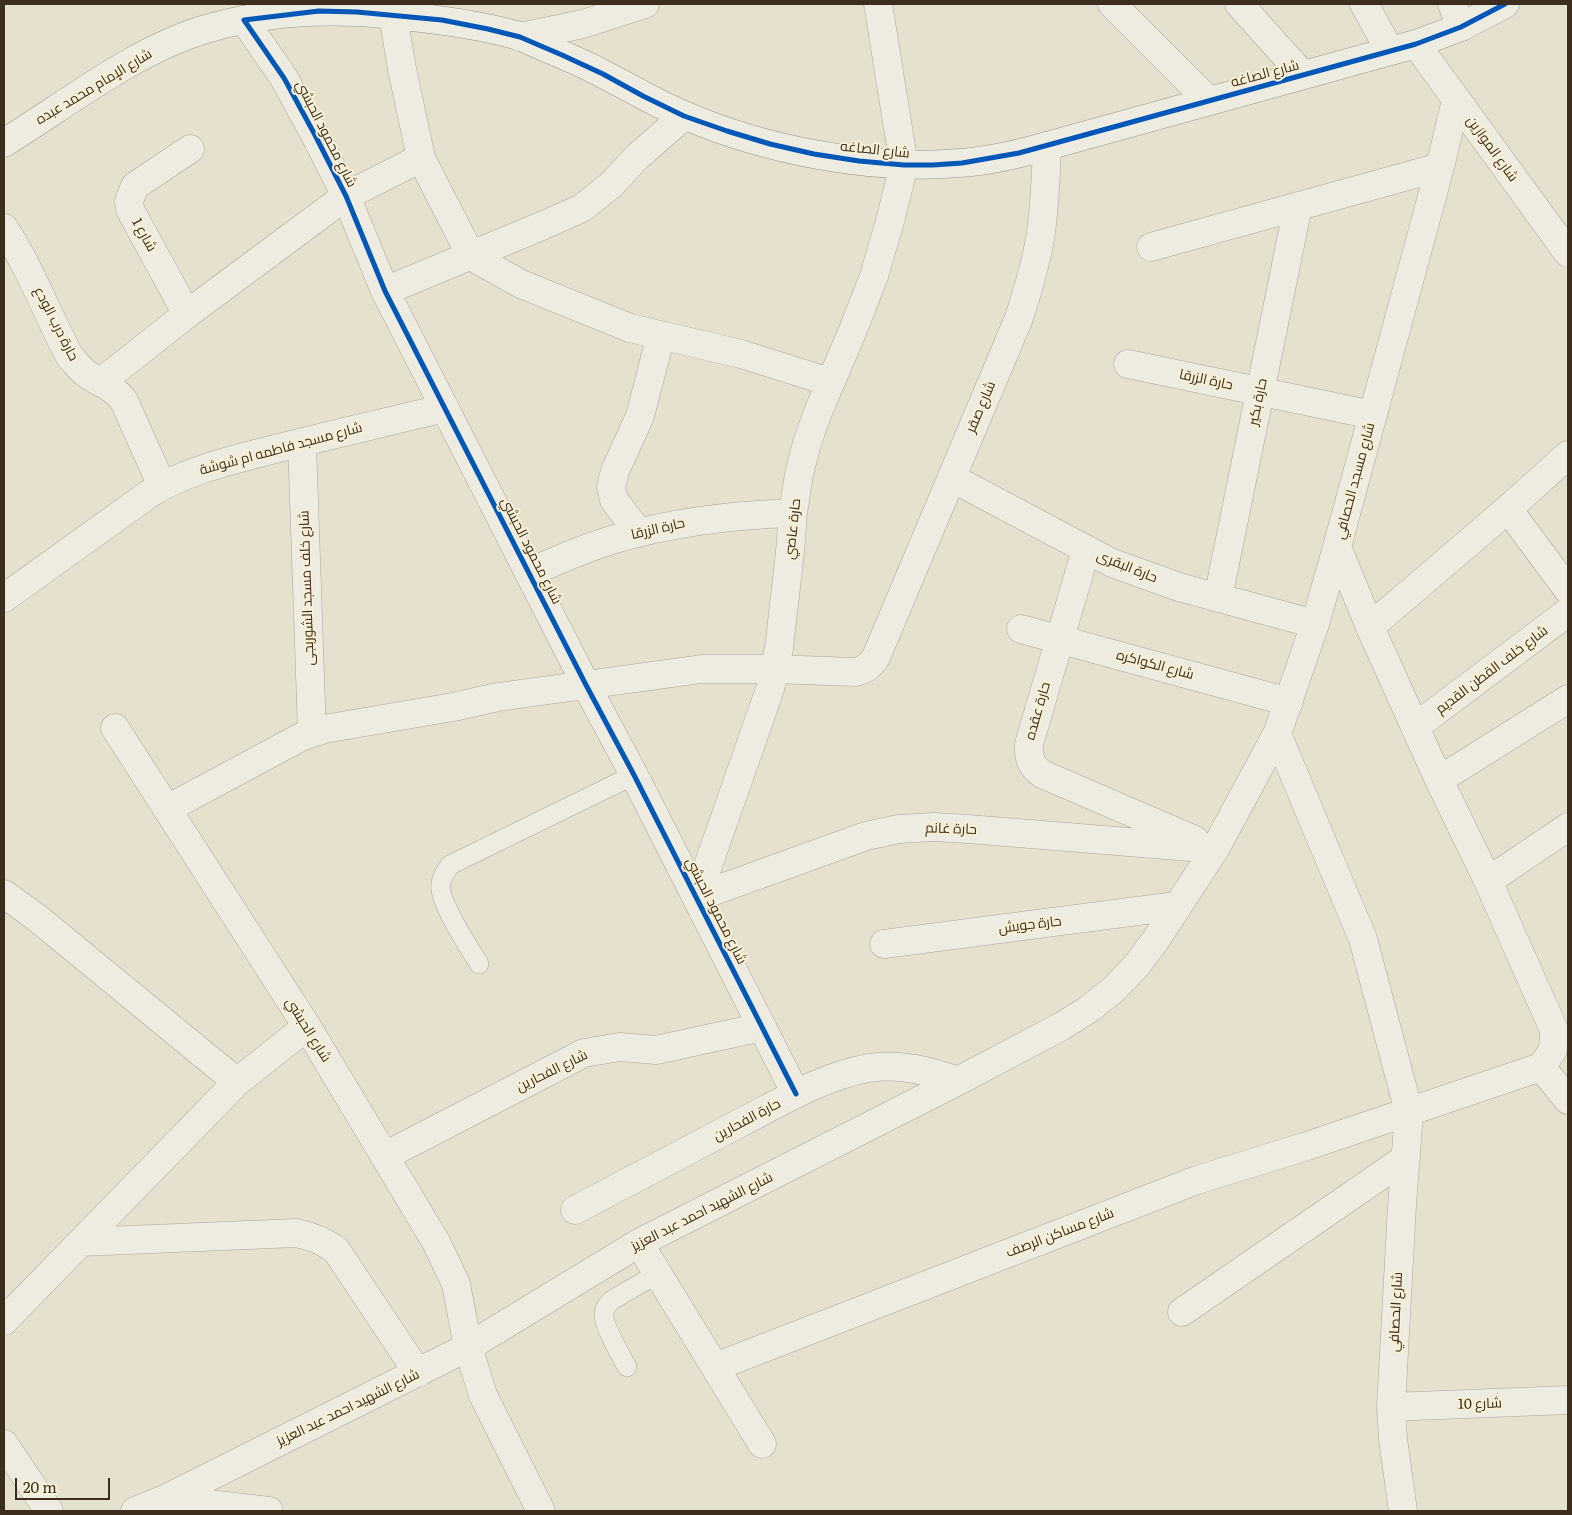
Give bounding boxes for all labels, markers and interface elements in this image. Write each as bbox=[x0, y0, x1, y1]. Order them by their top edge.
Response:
street label: شارع الإمام محمد عبده bbox=[33, 46, 155, 128]
street label: شارع الصاغه bbox=[1229, 57, 1301, 91]
street label: شارع محمود الحبشي bbox=[292, 78, 360, 190]
street label: شارع الموازين bbox=[1463, 113, 1521, 185]
street label: شارع الصاغه bbox=[839, 138, 911, 162]
street label: شارع 1 bbox=[128, 215, 160, 255]
street label: حارة درب الودع bbox=[30, 284, 82, 364]
street label: حارة الزرقا bbox=[1178, 366, 1234, 394]
street label: حارة بكير bbox=[1245, 377, 1271, 427]
street label: شارع صقر bbox=[963, 379, 999, 435]
street label: شارع مسجد فاطمه ام شوشة bbox=[198, 419, 364, 479]
street label: شارع مسجد الحصافي bbox=[1331, 421, 1379, 541]
street label: شارع محمود الحبشي bbox=[497, 495, 565, 607]
street label: حارة عاصي bbox=[781, 498, 805, 560]
street label: شارع خلف مسجد الشوربجى bbox=[296, 510, 318, 666]
street label: حارة الزرقا bbox=[629, 515, 687, 543]
street label: حارة البقرى bbox=[1094, 547, 1160, 587]
street label: شارع خلف القطن القديم bbox=[1433, 622, 1551, 718]
street label: شارع الكواكره bbox=[1114, 647, 1196, 683]
street label: حارة عقده bbox=[1022, 680, 1054, 742]
street label: حارة غانم bbox=[925, 820, 977, 838]
street label: شارع محمود الحبشي bbox=[682, 855, 750, 967]
street label: حارة جويش bbox=[997, 913, 1063, 937]
street label: شارع الحبشي bbox=[281, 995, 335, 1065]
street label: شارع الفحارين bbox=[514, 1046, 590, 1096]
street label: حارة الفحارين bbox=[710, 1095, 784, 1145]
street label: شارع الشهيد احمد عبد العزيز bbox=[628, 1169, 776, 1255]
street label: شارع مساكن الرصف bbox=[1004, 1205, 1116, 1261]
street label: شارع الحصافي bbox=[1386, 1272, 1406, 1352]
street label: شارع الشهيد احمد عبد العزيز bbox=[274, 1366, 422, 1450]
street label: شارع 10 bbox=[1458, 1395, 1502, 1413]
scale bar bbox=[18, 1468, 112, 1500]
text: 20 m bbox=[23, 1475, 57, 1498]

